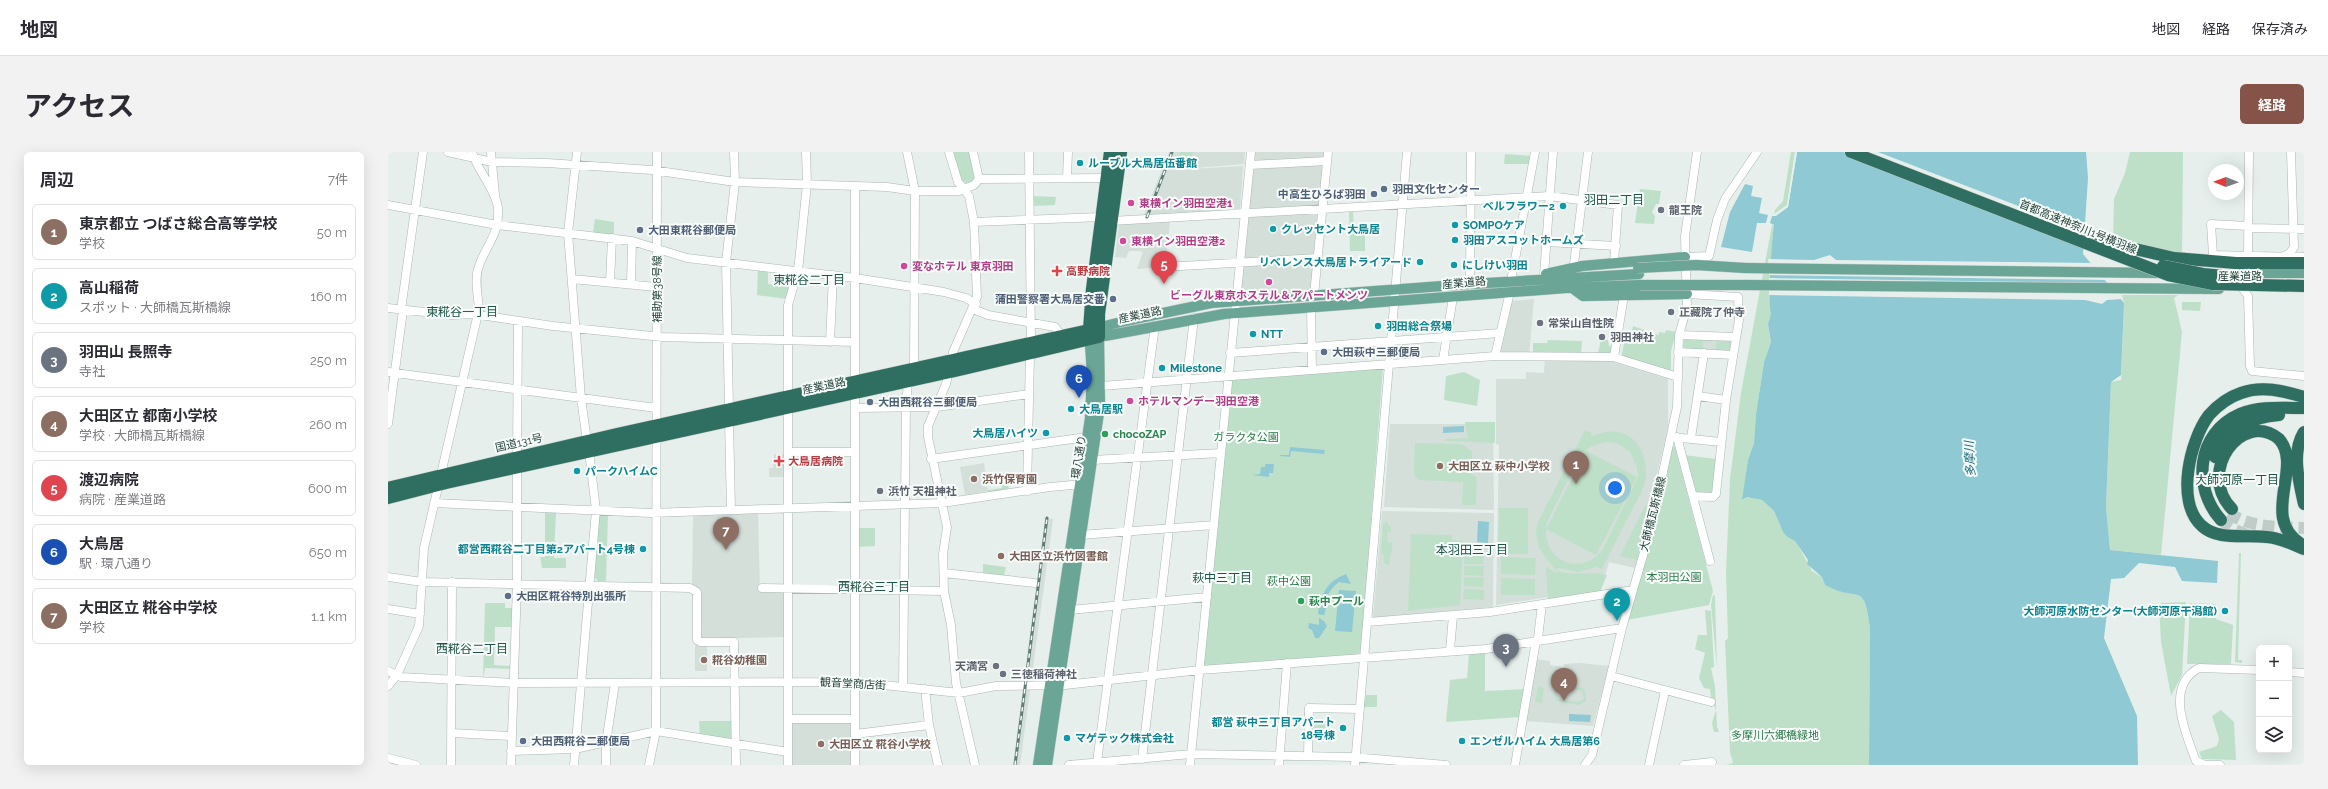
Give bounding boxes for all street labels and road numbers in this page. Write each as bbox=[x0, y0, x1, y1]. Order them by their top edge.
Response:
street label: 首都高速神奈川1号横羽線 bbox=[2017, 197, 2139, 257]
street label: 補助第38号線 bbox=[651, 255, 664, 323]
street label: 産業道路 bbox=[2218, 270, 2262, 283]
street label: 産業道路 bbox=[1442, 275, 1486, 291]
street label: 産業道路 bbox=[1117, 304, 1163, 326]
street label: 産業道路 bbox=[801, 375, 847, 397]
street label: 国道131号 bbox=[494, 431, 544, 455]
street label: 環八通り bbox=[1069, 434, 1089, 480]
street label: 大師橋瓦斯橋線 bbox=[1637, 475, 1669, 553]
street label: 観音堂商店街 bbox=[820, 676, 886, 692]

